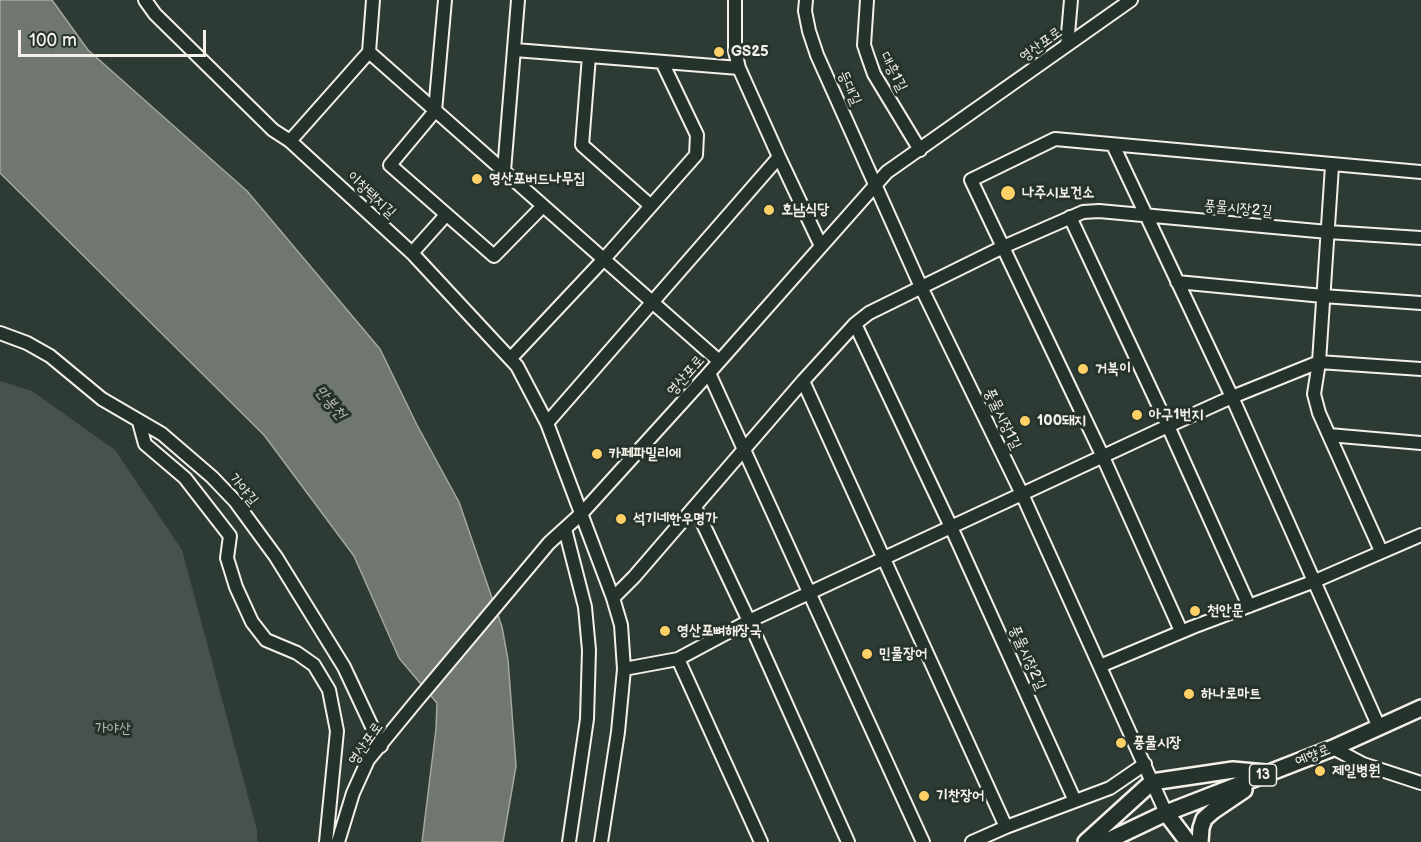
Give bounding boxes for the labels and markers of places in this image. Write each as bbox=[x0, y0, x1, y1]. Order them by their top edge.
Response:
place label: GS25 bbox=[731, 43, 769, 61]
marker: GS25 bbox=[712, 45, 726, 59]
place label: 영산포버드나무집 bbox=[489, 170, 586, 188]
marker: 영산포버드나무집 bbox=[470, 172, 484, 186]
marker: 나주시보건소 bbox=[999, 184, 1017, 202]
place label: 나주시보건소 bbox=[1022, 184, 1094, 202]
place label: 호남식당 bbox=[781, 201, 829, 219]
marker: 호남식당 bbox=[762, 203, 776, 217]
place label: 거북이 bbox=[1095, 360, 1131, 378]
marker: 거북이 bbox=[1076, 362, 1090, 376]
place label: 아구1번지 bbox=[1149, 406, 1204, 424]
marker: 아구1번지 bbox=[1130, 408, 1144, 422]
place label: 100돼지 bbox=[1037, 412, 1086, 430]
marker: 100돼지 bbox=[1018, 414, 1032, 428]
place label: 카페파밀리에 bbox=[609, 445, 681, 463]
marker: 카페파밀리에 bbox=[590, 447, 604, 461]
place label: 석기네한우명가 bbox=[633, 510, 717, 528]
marker: 석기네한우명가 bbox=[614, 512, 628, 526]
place label: 천안문 bbox=[1207, 602, 1243, 620]
marker: 천안문 bbox=[1188, 604, 1202, 618]
place label: 영산포뼈해장국 bbox=[677, 622, 761, 640]
marker: 영산포뼈해장국 bbox=[658, 624, 672, 638]
place label: 민물장어 bbox=[879, 645, 927, 663]
marker: 민물장어 bbox=[860, 647, 874, 661]
place label: 하나로마트 bbox=[1201, 685, 1261, 703]
marker: 하나로마트 bbox=[1182, 687, 1196, 701]
place label: 풍물시장 bbox=[1133, 734, 1181, 752]
marker: 풍물시장 bbox=[1114, 736, 1128, 750]
place label: 제일병원 bbox=[1332, 762, 1380, 780]
marker: 제일병원 bbox=[1313, 764, 1327, 778]
place label: 기찬장어 bbox=[936, 787, 984, 805]
marker: 기찬장어 bbox=[917, 789, 931, 803]

